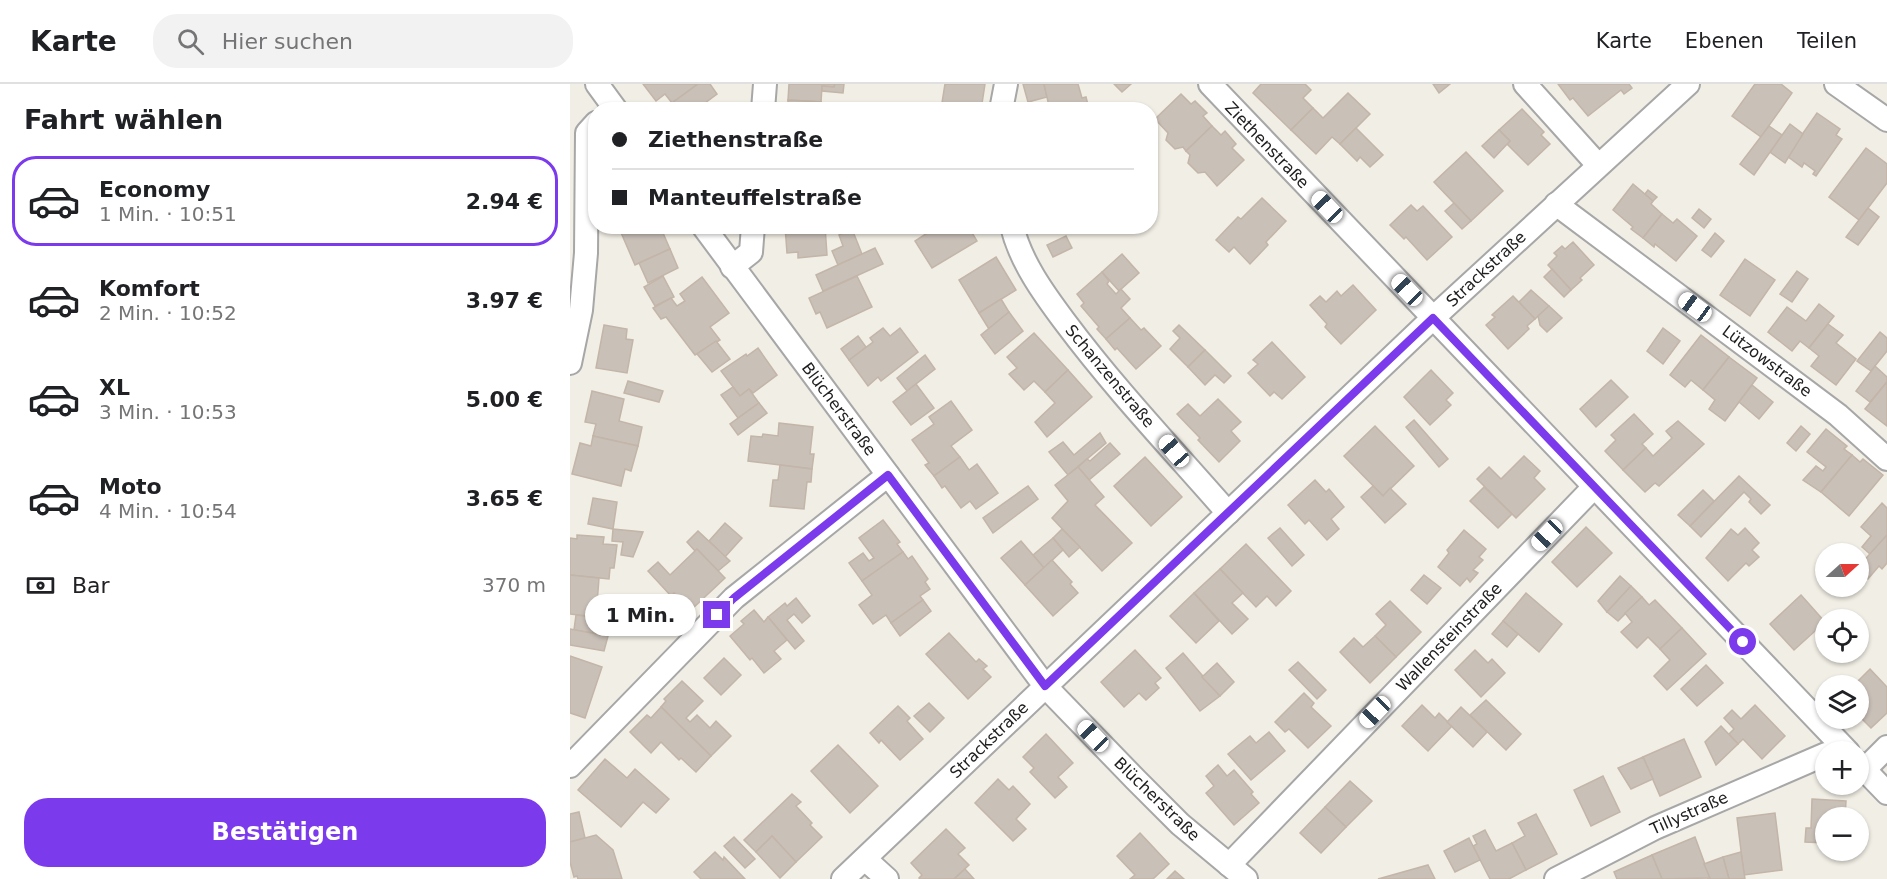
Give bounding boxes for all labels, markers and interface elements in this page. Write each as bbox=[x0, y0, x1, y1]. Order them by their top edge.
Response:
search box bbox=[153, 14, 573, 68]
text: Karte bbox=[30, 25, 117, 58]
icon: search bbox=[174, 25, 207, 58]
text: Hier suchen bbox=[222, 29, 353, 54]
text: Karte bbox=[1596, 29, 1652, 53]
text: Ebenen bbox=[1685, 29, 1764, 53]
text: Teilen bbox=[1797, 29, 1857, 53]
street label: Ziethenstraße bbox=[1221, 98, 1313, 192]
text: Fahrt wählen bbox=[24, 104, 223, 135]
text: Ziethenstraße bbox=[648, 127, 823, 152]
icon: car bbox=[27, 174, 81, 228]
text: Economy bbox=[99, 177, 210, 202]
text: Manteuffelstraße bbox=[648, 185, 862, 210]
car bbox=[1308, 188, 1346, 226]
text: 2.94 € bbox=[466, 189, 543, 214]
text: 1 Min. · 10:51 bbox=[99, 202, 237, 226]
street label: Strackstraße bbox=[1442, 227, 1530, 311]
car bbox=[1388, 271, 1426, 309]
icon: car bbox=[27, 273, 81, 327]
text: Komfort bbox=[99, 276, 200, 301]
text: 3.97 € bbox=[466, 288, 543, 313]
car bbox=[1675, 289, 1715, 325]
text: 2 Min. · 10:52 bbox=[99, 301, 237, 325]
street label: Schanzenstraße bbox=[1061, 321, 1159, 431]
street label: Lützowstraße bbox=[1718, 321, 1816, 401]
street label: Blücherstraße bbox=[798, 359, 880, 459]
icon: car bbox=[27, 372, 81, 426]
text: XL bbox=[99, 375, 130, 400]
text: 5.00 € bbox=[466, 387, 543, 412]
text: 3 Min. · 10:53 bbox=[99, 400, 237, 424]
car bbox=[1155, 432, 1193, 470]
icon: car bbox=[27, 471, 81, 525]
text: Moto bbox=[99, 474, 162, 499]
text: 3.65 € bbox=[466, 486, 543, 511]
text: 4 Min. · 10:54 bbox=[99, 499, 237, 523]
car bbox=[1528, 516, 1566, 554]
north arrow bbox=[1815, 543, 1869, 597]
map controls bbox=[1815, 543, 1869, 861]
icon: cash bbox=[24, 569, 57, 602]
text: Bar bbox=[72, 573, 110, 598]
text: 370 m bbox=[482, 573, 546, 597]
street label: Wallensteinstraße bbox=[1392, 579, 1506, 695]
callout: 1 Min. bbox=[585, 594, 696, 636]
route end bbox=[703, 601, 730, 628]
text: 1 Min. bbox=[606, 603, 675, 627]
button: locate bbox=[1815, 609, 1869, 663]
route start bbox=[1729, 628, 1756, 655]
button: layers bbox=[1815, 675, 1869, 729]
car bbox=[1356, 693, 1394, 731]
street label: Strackstraße bbox=[946, 698, 1032, 782]
car bbox=[1074, 717, 1112, 755]
button: + bbox=[1815, 741, 1869, 795]
street label: Blücherstraße bbox=[1110, 753, 1204, 845]
street label: Tillystraße bbox=[1646, 787, 1731, 839]
button: Bestätigen bbox=[24, 798, 546, 867]
button: − bbox=[1815, 807, 1869, 861]

